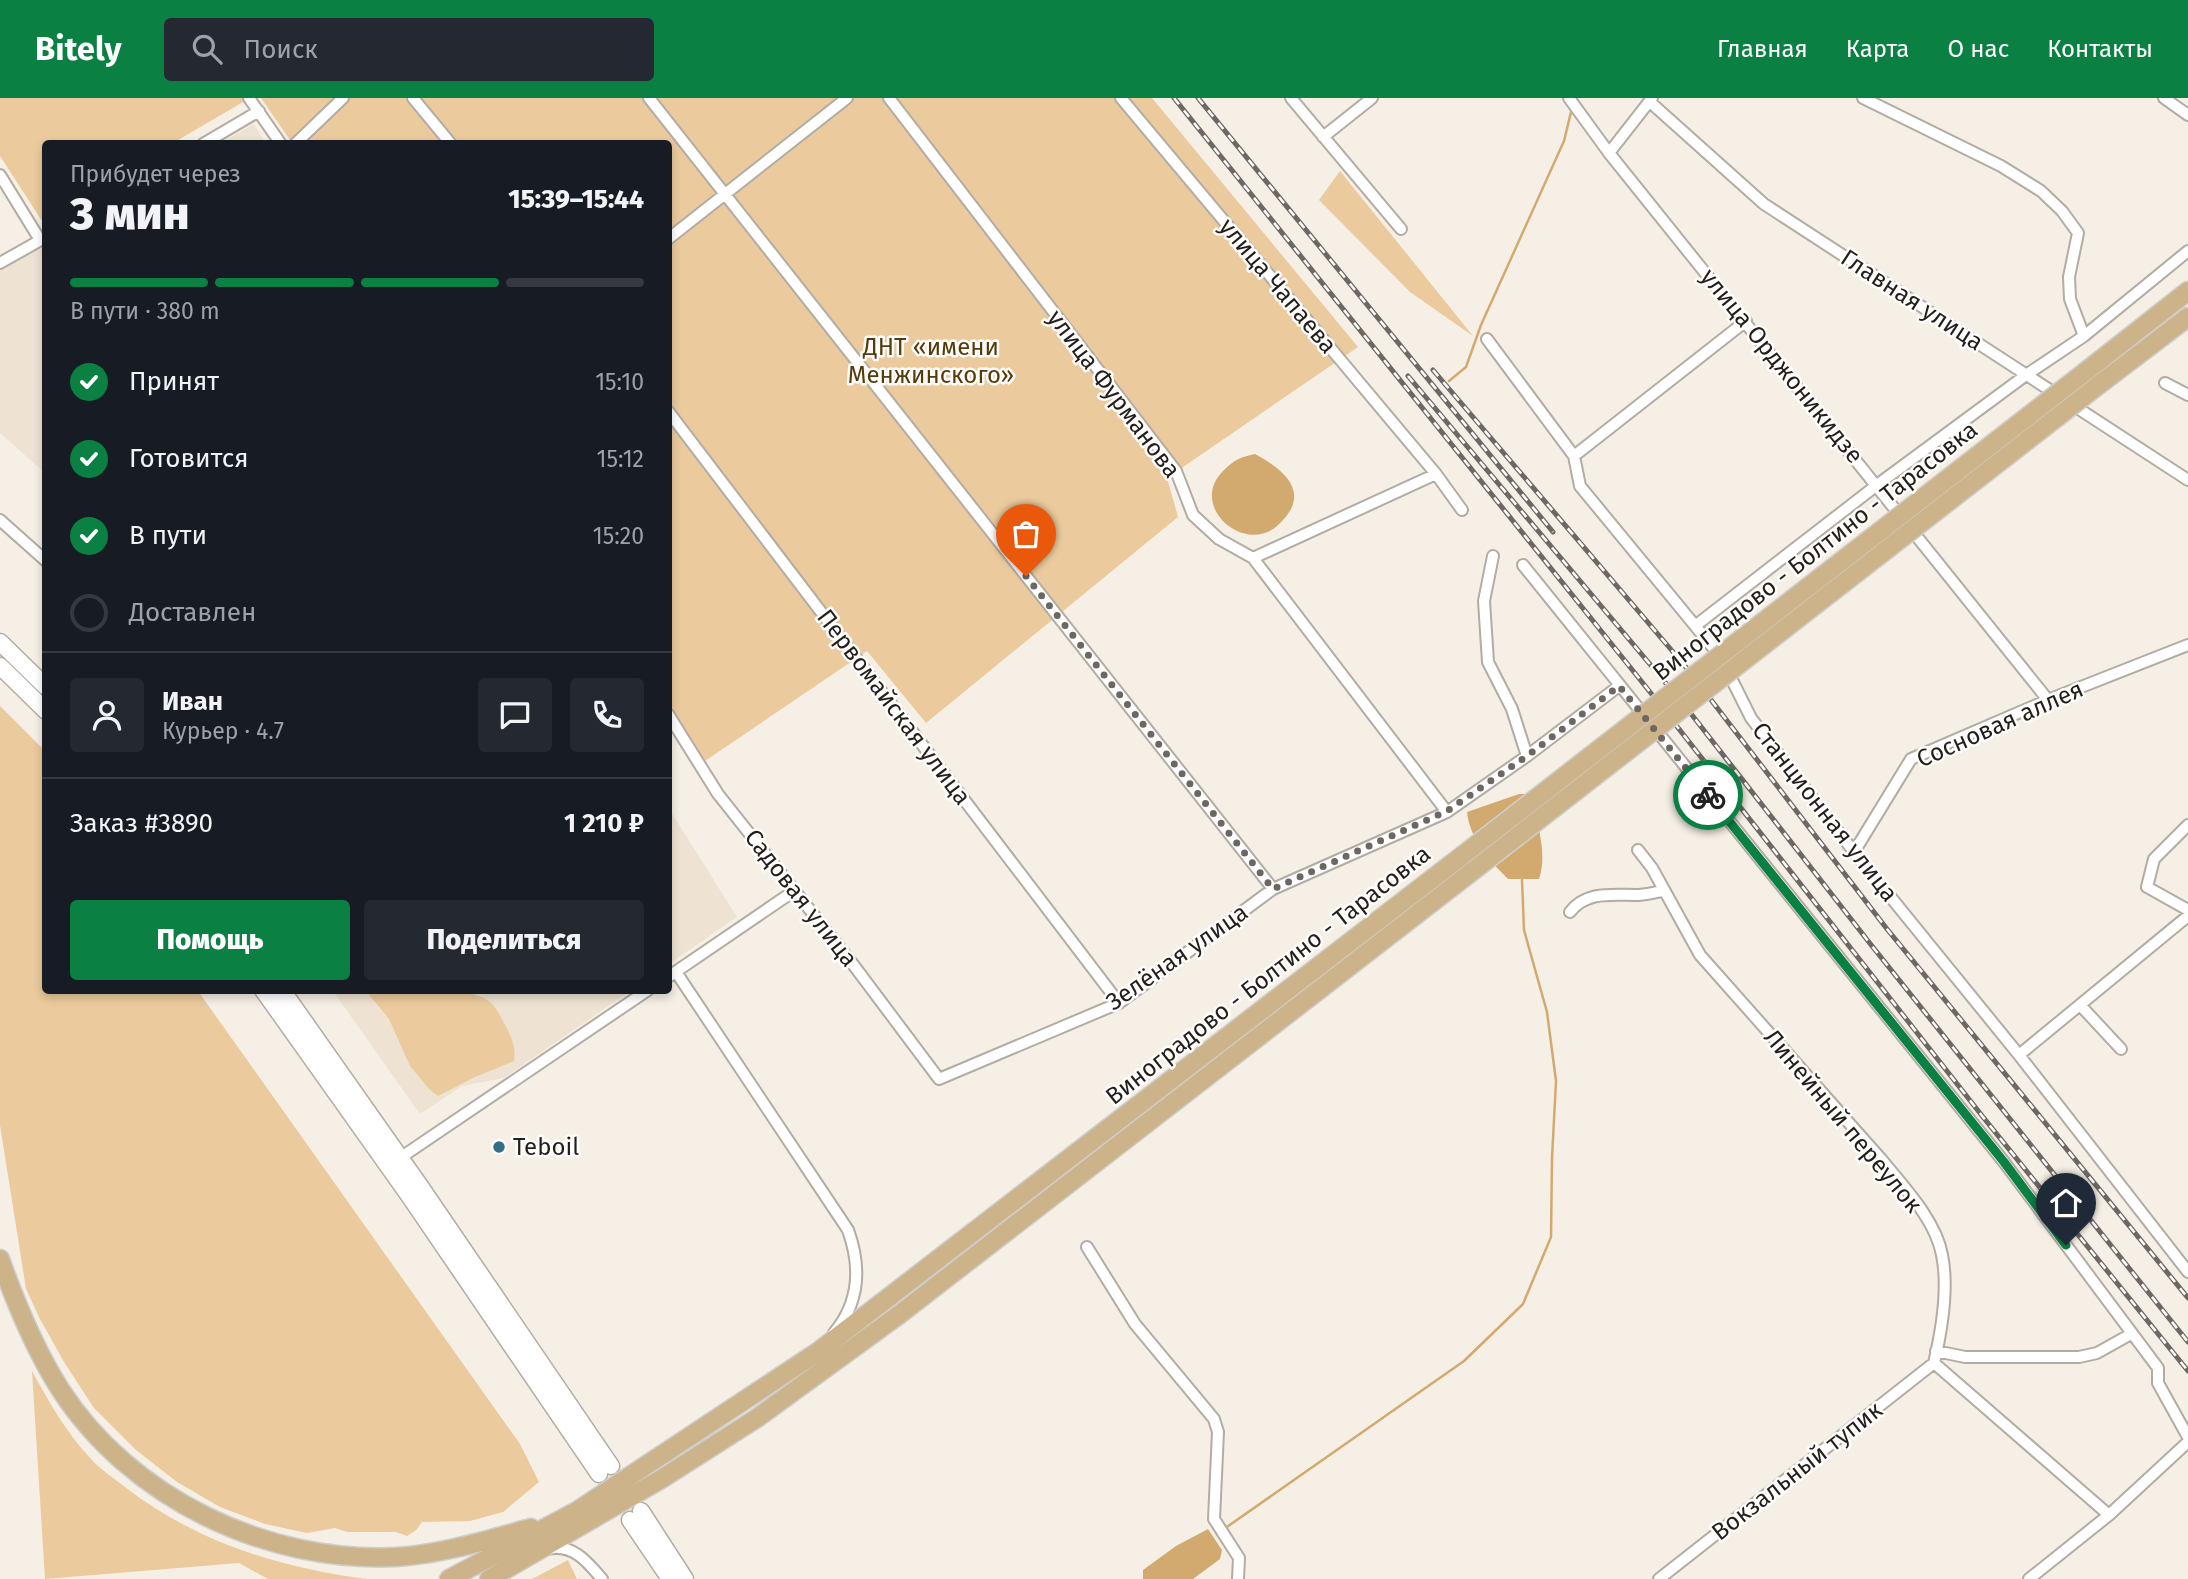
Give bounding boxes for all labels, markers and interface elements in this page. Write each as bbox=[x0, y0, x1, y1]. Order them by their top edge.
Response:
search box bbox=[164, 18, 654, 81]
text: Bitely bbox=[35, 29, 122, 69]
icon: search bbox=[188, 30, 226, 68]
text: Поиск bbox=[244, 34, 318, 65]
text: Главная bbox=[1717, 35, 1808, 63]
text: Карта bbox=[1846, 35, 1909, 63]
text: О нас bbox=[1947, 35, 2009, 63]
text: Контакты bbox=[2047, 35, 2153, 63]
text: Прибудет через bbox=[70, 160, 241, 188]
text: 15:39–15:44 bbox=[508, 184, 644, 215]
text: 3 мин bbox=[70, 186, 190, 241]
street label: улица Чапаева bbox=[1213, 213, 1343, 359]
street label: Главная улица bbox=[1836, 244, 1988, 356]
street label: улица Орджоникидзе bbox=[1695, 263, 1869, 469]
text: В пути · 380 m bbox=[70, 297, 220, 325]
street label: улица Фурманова bbox=[1042, 305, 1186, 483]
park label: ДНТ «имени Менжинского» bbox=[848, 333, 1014, 389]
icon: check bbox=[70, 363, 108, 401]
text: Принят bbox=[129, 366, 219, 397]
text: 15:10 bbox=[595, 368, 644, 396]
street label: Виноградово - Болтино - Тарасовка bbox=[1647, 416, 1983, 686]
icon: check bbox=[70, 440, 108, 478]
text: Готовится bbox=[129, 443, 249, 474]
text: 15:12 bbox=[597, 445, 644, 473]
pin bbox=[996, 504, 1056, 576]
icon: bag bbox=[1007, 515, 1045, 553]
icon: check bbox=[70, 517, 108, 555]
text: В пути bbox=[129, 520, 207, 551]
text: 15:20 bbox=[593, 522, 644, 550]
text: Доставлен bbox=[129, 597, 256, 628]
street label: Первомайская улица bbox=[811, 604, 977, 810]
street label: Сосновая аллея bbox=[1912, 675, 2088, 773]
button: person bbox=[70, 678, 144, 752]
button: chat bbox=[478, 678, 552, 752]
button: phone bbox=[570, 678, 644, 752]
text: Иван bbox=[162, 686, 223, 717]
text: Курьер · 4.7 bbox=[162, 717, 284, 745]
street label: Станционная улица bbox=[1746, 717, 1904, 907]
courier bbox=[1673, 760, 1743, 830]
icon: bike bbox=[1689, 776, 1727, 814]
text: Заказ #3890 bbox=[70, 808, 213, 839]
text: 1 210 ₽ bbox=[564, 808, 644, 839]
street label: Садовая улица bbox=[739, 824, 863, 972]
street label: Виноградово - Болтино - Тарасовка bbox=[1100, 840, 1436, 1110]
street label: Зелёная улица bbox=[1101, 898, 1253, 1016]
button: Помощь bbox=[70, 900, 350, 980]
button: Поделиться bbox=[364, 900, 644, 980]
street label: Линейный переулок bbox=[1758, 1024, 1928, 1219]
place label: Teboil bbox=[513, 1133, 579, 1161]
marker: Teboil bbox=[491, 1139, 507, 1155]
pin bbox=[2036, 1173, 2096, 1245]
icon: home bbox=[2047, 1184, 2085, 1222]
street label: Вокзальный тупик bbox=[1706, 1395, 1888, 1546]

